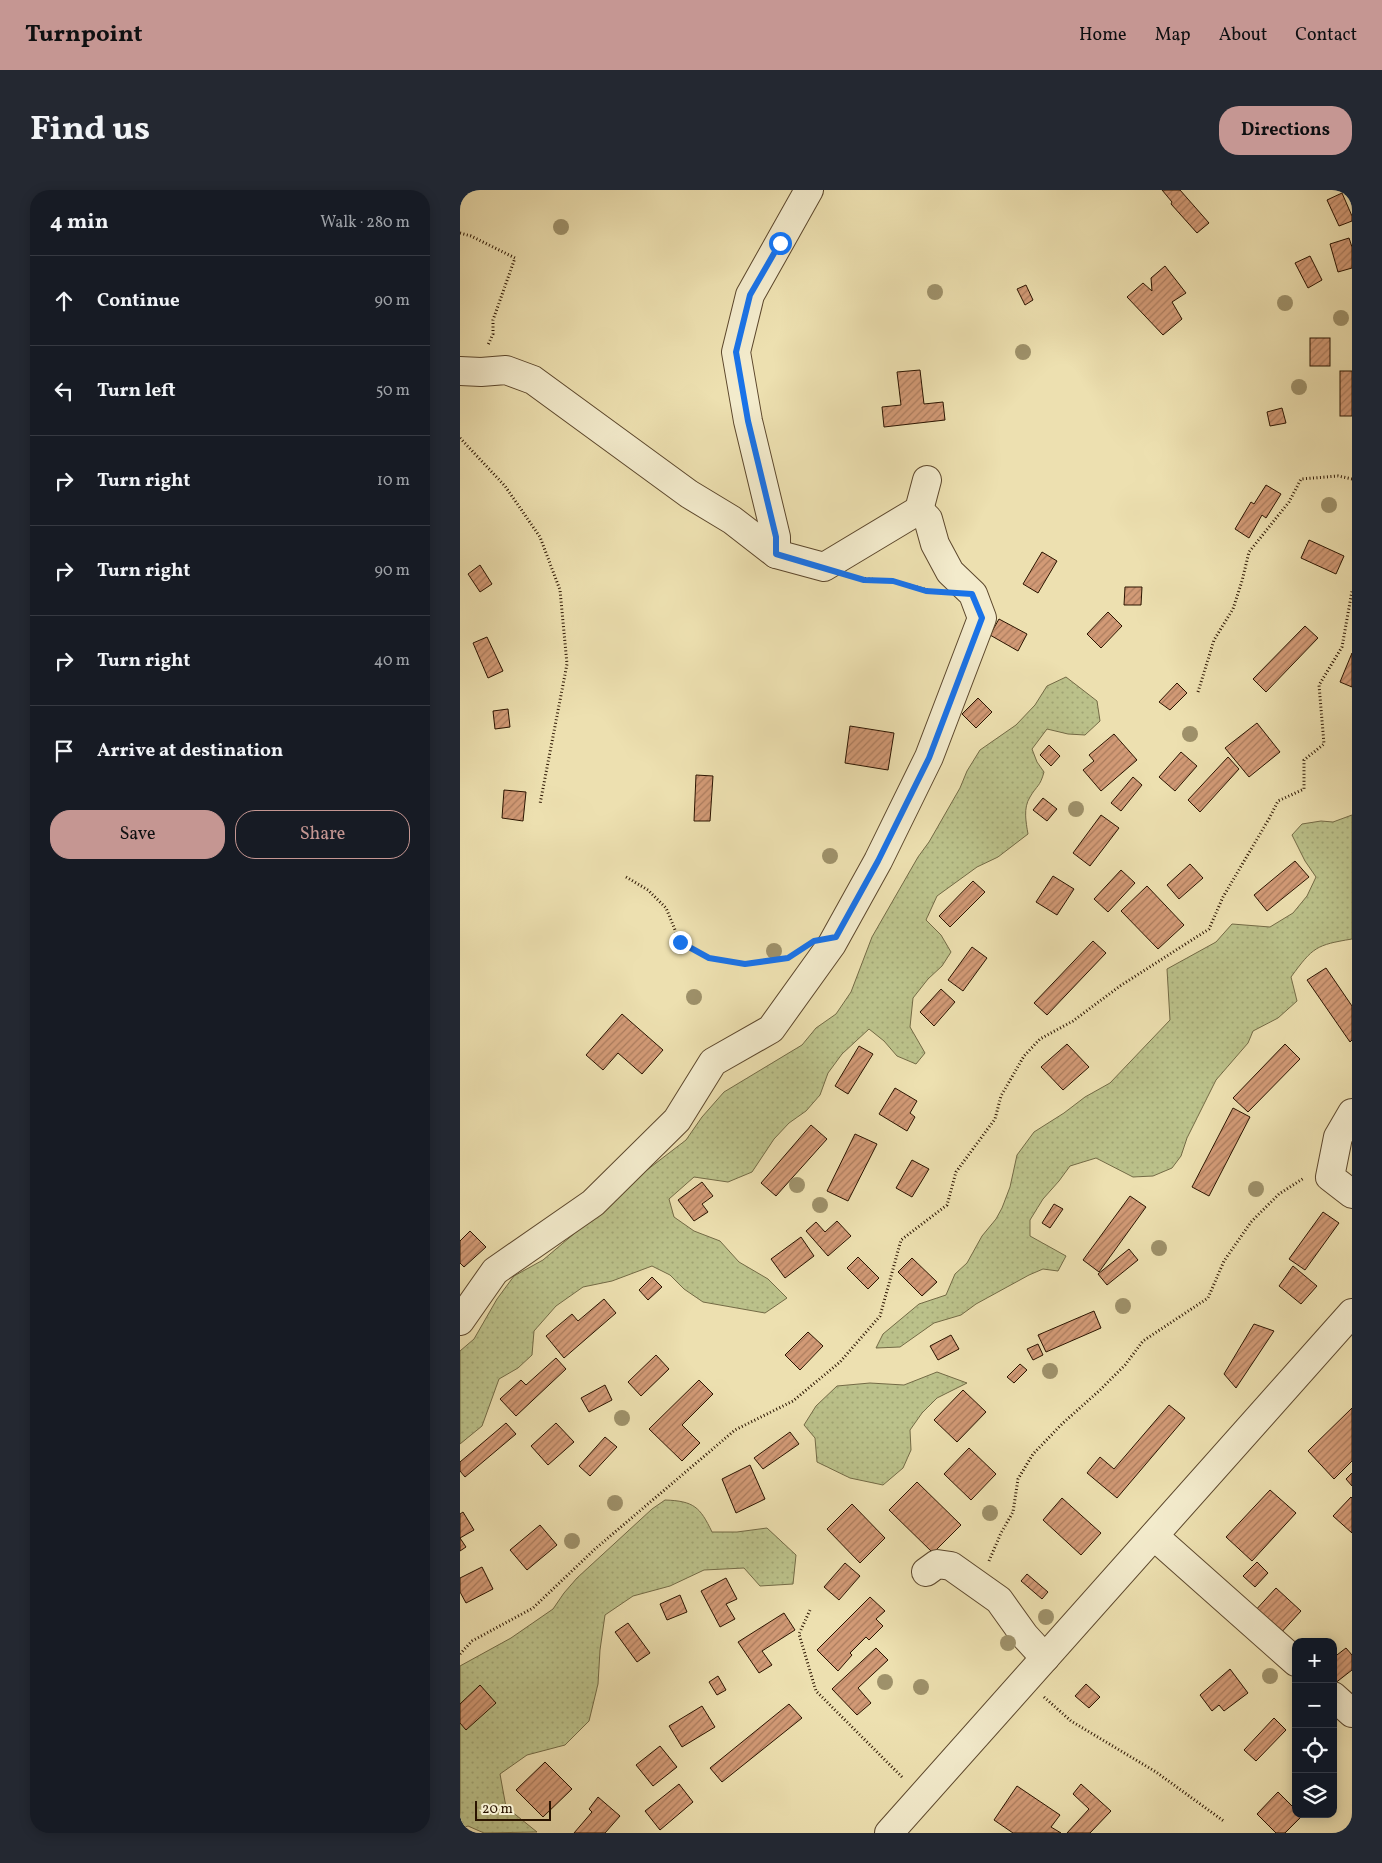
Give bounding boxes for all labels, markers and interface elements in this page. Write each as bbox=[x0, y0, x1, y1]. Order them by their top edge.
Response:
text: Turnpoint bbox=[25, 18, 143, 52]
text: Home bbox=[1079, 23, 1127, 48]
text: Map bbox=[1155, 23, 1191, 48]
text: About bbox=[1219, 23, 1267, 48]
text: Contact bbox=[1295, 23, 1357, 48]
text: Find us bbox=[30, 106, 150, 154]
button: Directions bbox=[1219, 106, 1352, 155]
text: 4 min bbox=[50, 208, 109, 237]
text: Walk · 280 m bbox=[320, 212, 410, 234]
route start bbox=[769, 232, 792, 255]
icon: ahead bbox=[50, 287, 78, 315]
text: Continue bbox=[97, 288, 180, 314]
text: 90 m bbox=[374, 290, 410, 312]
icon: left bbox=[50, 377, 78, 405]
text: Turn left bbox=[97, 378, 176, 404]
text: 50 m bbox=[376, 380, 410, 402]
icon: right bbox=[50, 467, 78, 495]
text: Turn right bbox=[97, 468, 190, 494]
text: 10 m bbox=[377, 470, 410, 492]
icon: right bbox=[50, 557, 78, 585]
text: Turn right bbox=[97, 558, 190, 584]
text: 90 m bbox=[374, 560, 410, 582]
icon: right bbox=[50, 647, 78, 675]
text: Turn right bbox=[97, 648, 190, 674]
text: 40 m bbox=[374, 650, 410, 672]
icon: arrive bbox=[50, 737, 78, 765]
text: Arrive at destination bbox=[97, 738, 283, 764]
button: Save bbox=[50, 810, 225, 859]
button: Share bbox=[235, 810, 410, 859]
route end bbox=[669, 931, 692, 954]
map controls bbox=[1292, 1638, 1337, 1818]
button: + bbox=[1292, 1638, 1337, 1683]
button: − bbox=[1292, 1683, 1337, 1728]
button: locate bbox=[1292, 1728, 1337, 1773]
button: layers bbox=[1292, 1773, 1337, 1818]
scale bar bbox=[475, 1798, 551, 1821]
text: 20 m bbox=[482, 1800, 513, 1819]

